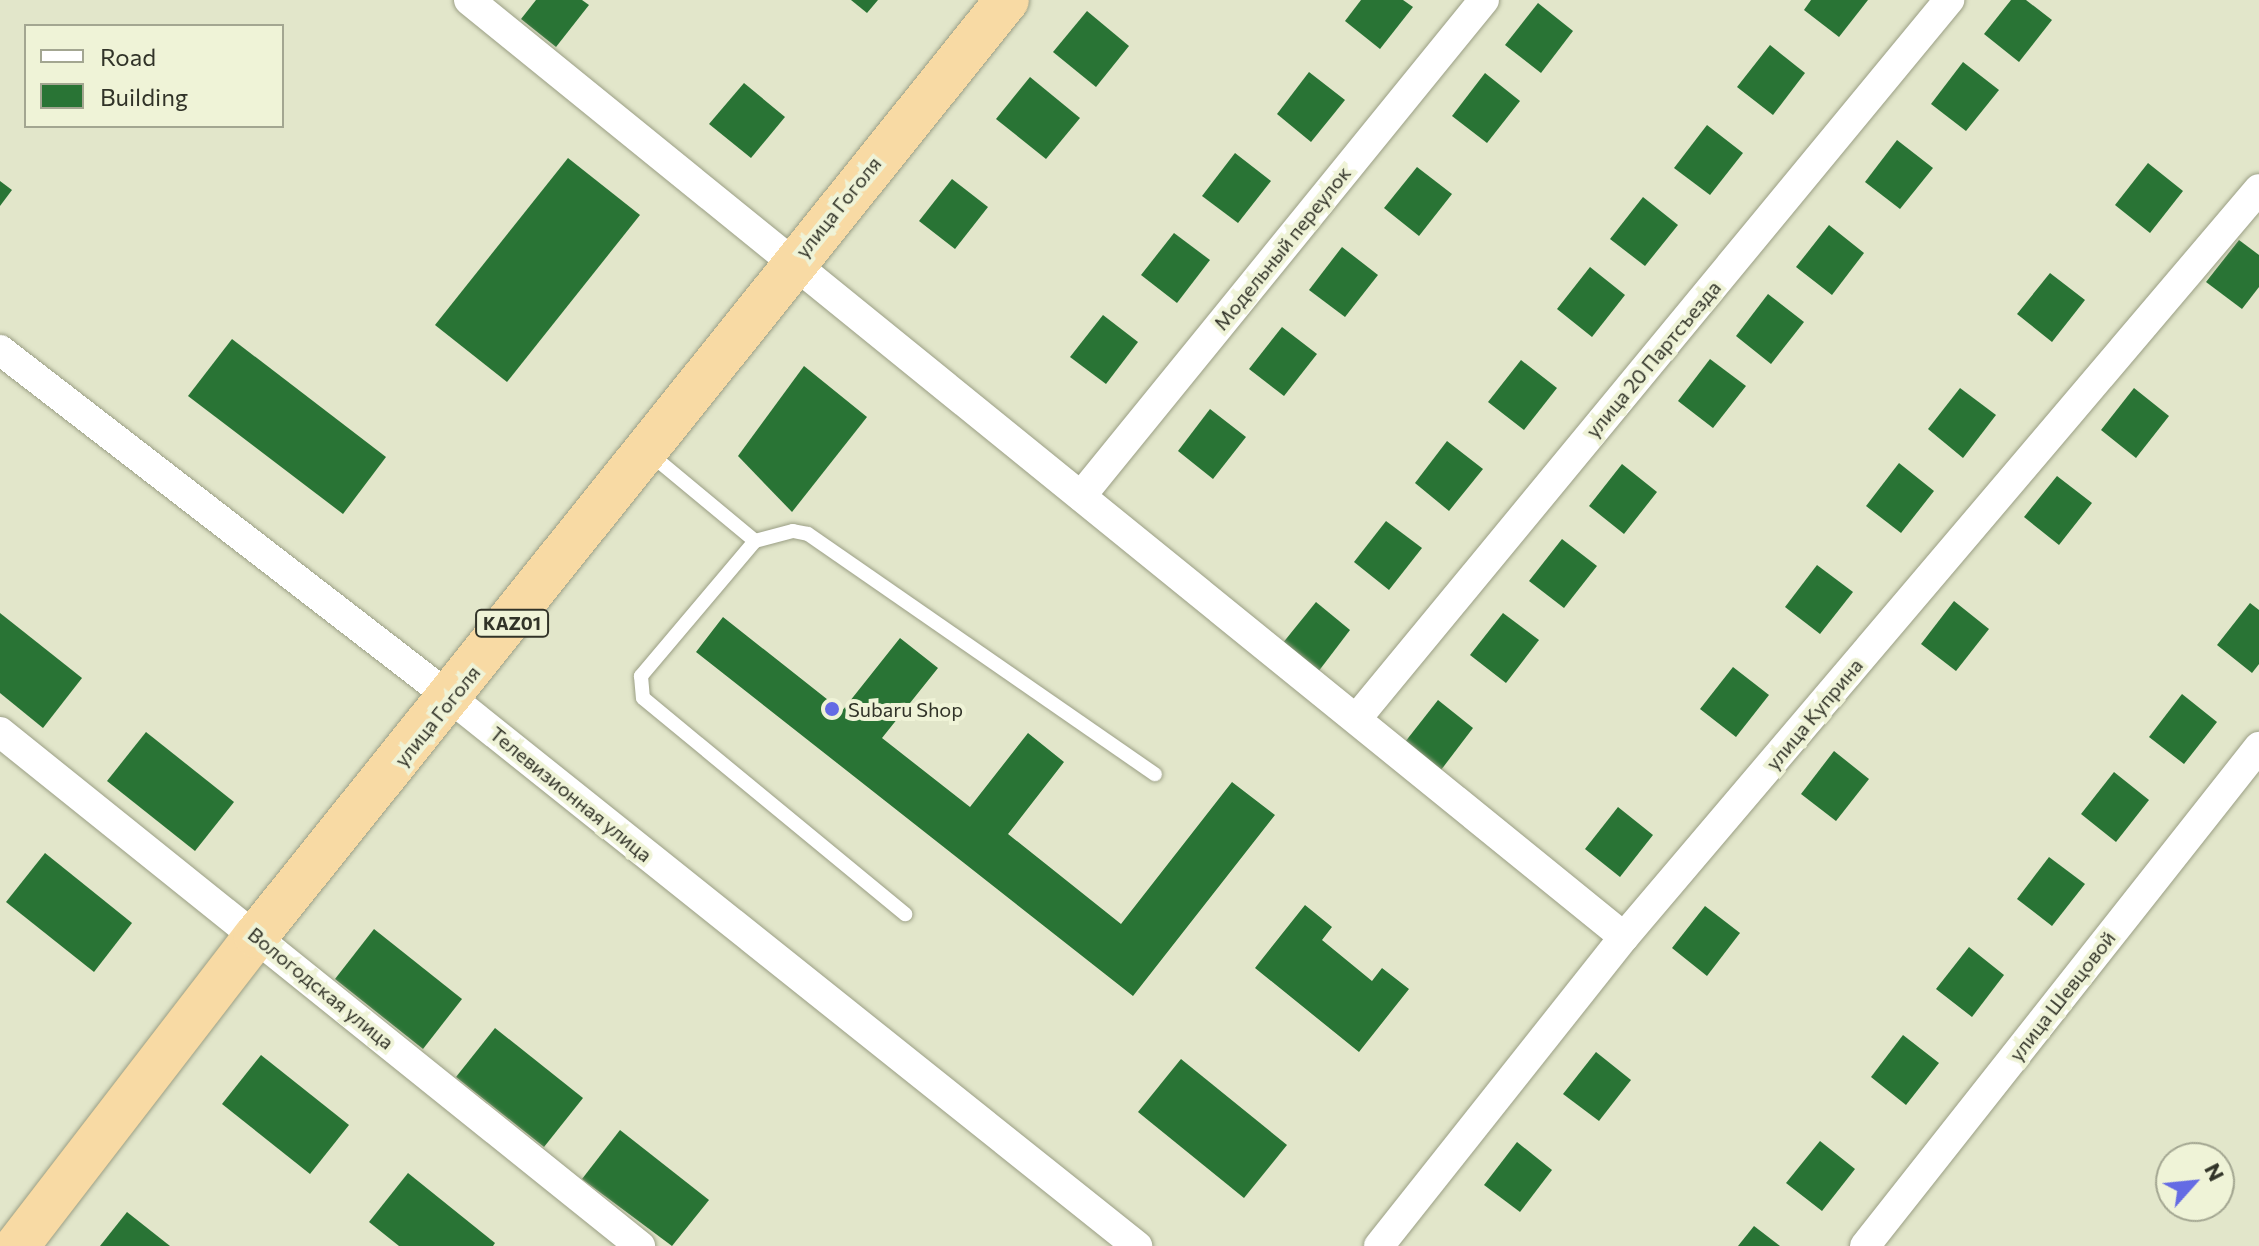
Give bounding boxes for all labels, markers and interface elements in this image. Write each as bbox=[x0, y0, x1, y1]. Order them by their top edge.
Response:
legend bbox=[24, 24, 284, 128]
text: Road bbox=[100, 42, 156, 71]
text: Building bbox=[100, 82, 188, 111]
street label: улица Гоголя bbox=[790, 152, 886, 262]
street label: Модельный переулок bbox=[1208, 161, 1356, 335]
street label: улица 20 Партсъезда bbox=[1580, 276, 1726, 442]
road number: KАZ01 bbox=[474, 609, 550, 637]
street label: улица Куприна bbox=[1760, 653, 1868, 775]
street label: улица Гоголя bbox=[389, 661, 485, 771]
place label: Subaru Shop bbox=[848, 697, 963, 721]
marker: Subaru Shop bbox=[823, 700, 841, 718]
street label: Телевизионная улица bbox=[485, 721, 657, 867]
street label: Вологодская улица bbox=[243, 922, 399, 1054]
street label: улица Шевцовой bbox=[2004, 926, 2120, 1066]
north arrow bbox=[2155, 1142, 2235, 1222]
text: N bbox=[2199, 1158, 2231, 1185]

